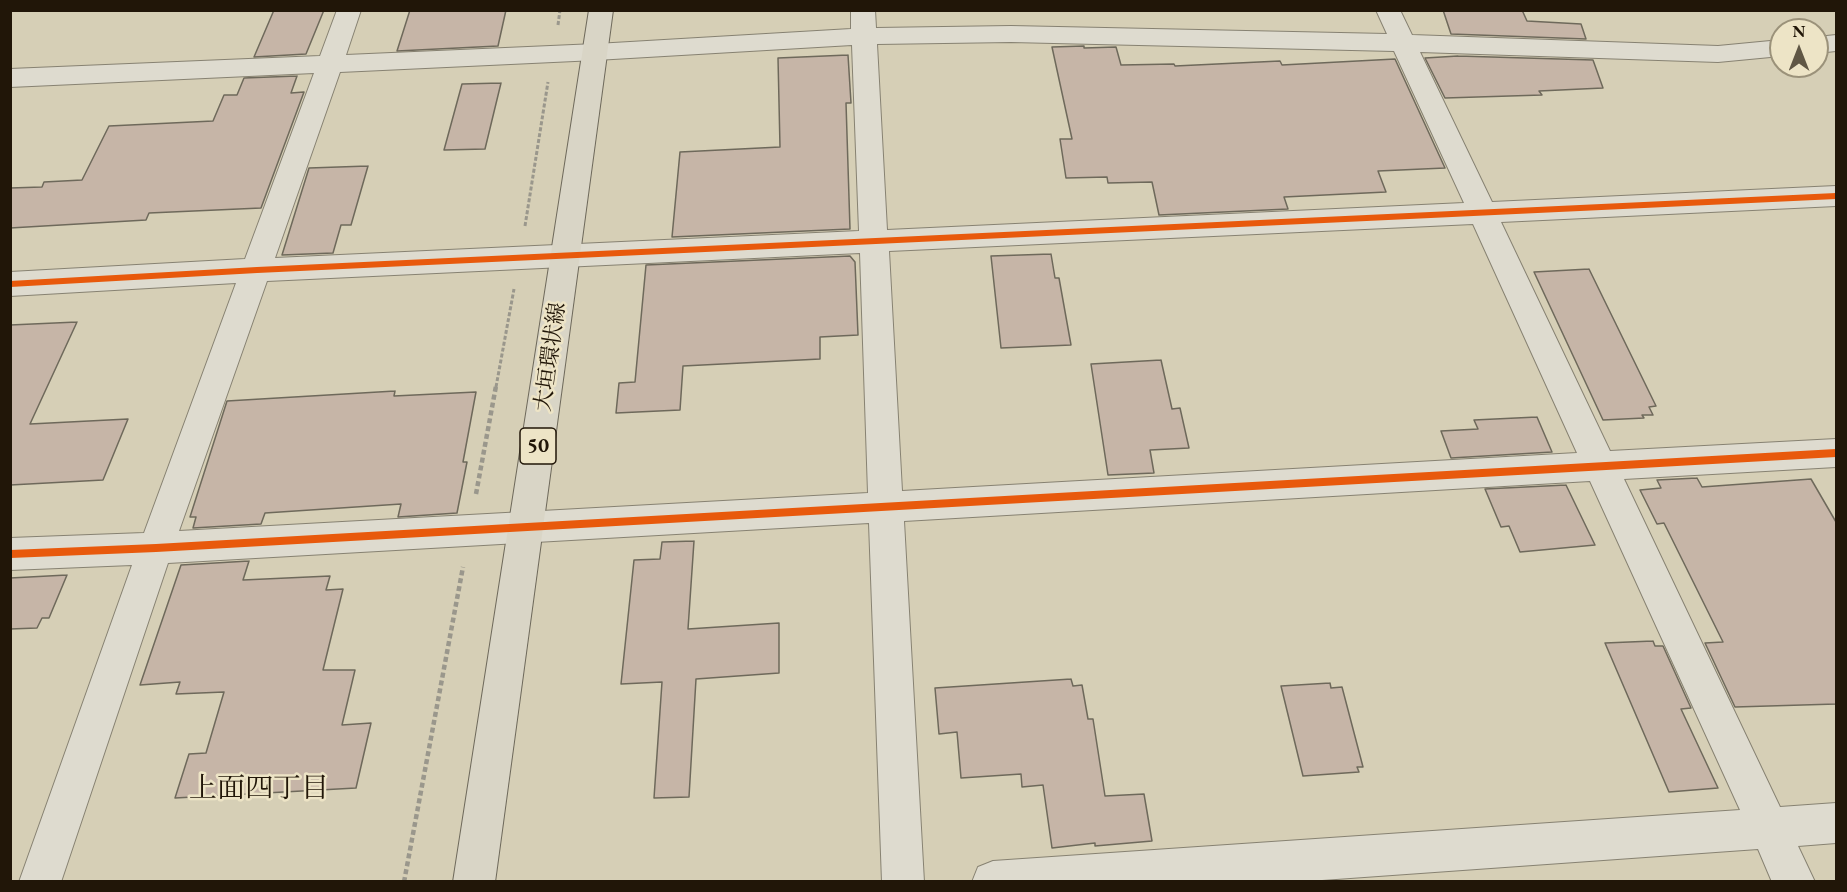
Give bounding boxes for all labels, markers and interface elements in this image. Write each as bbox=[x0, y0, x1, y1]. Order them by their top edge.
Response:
north arrow bbox=[1769, 18, 1829, 78]
text: N bbox=[1793, 21, 1805, 42]
street label: 大垣環状線 bbox=[530, 301, 572, 413]
road number: 50 bbox=[520, 428, 556, 464]
district label: 上面四丁目 bbox=[189, 772, 329, 806]

